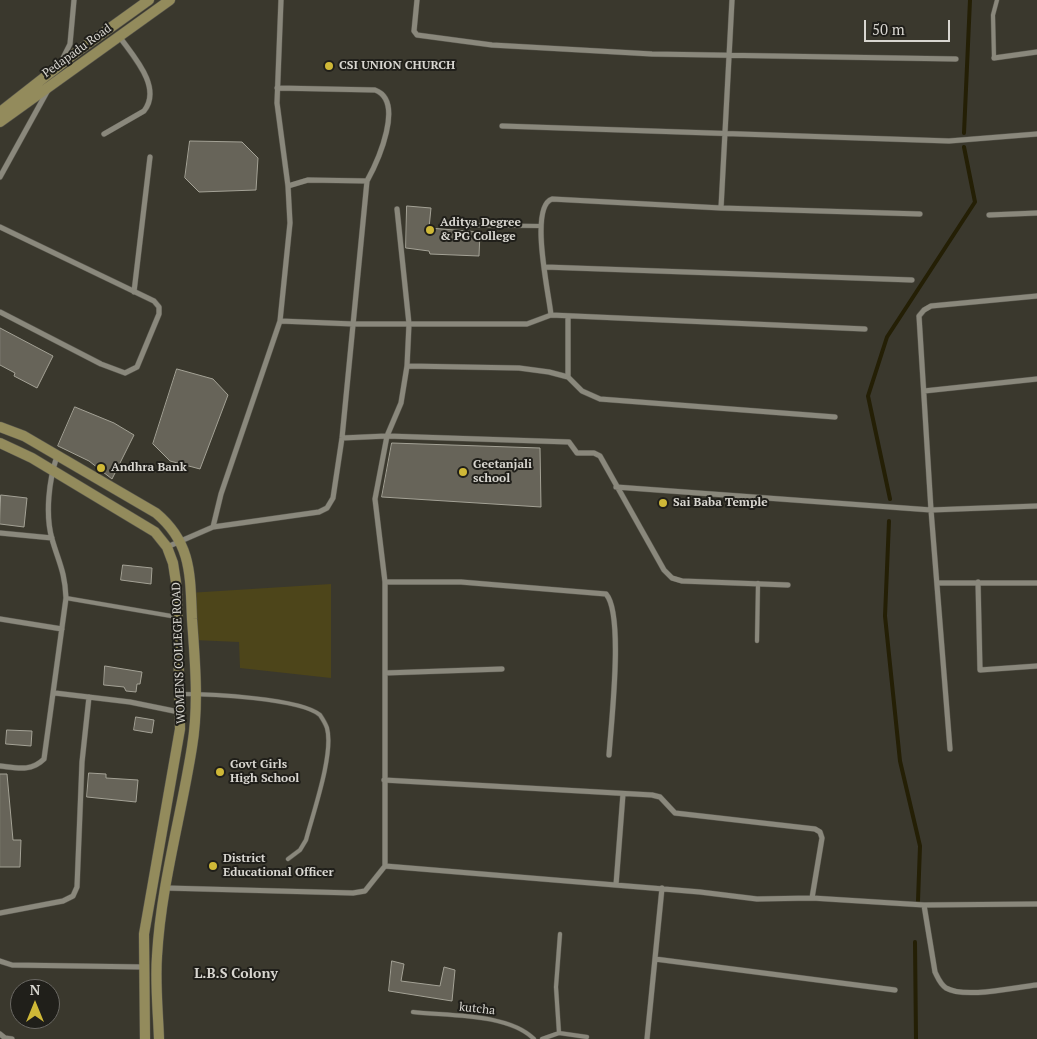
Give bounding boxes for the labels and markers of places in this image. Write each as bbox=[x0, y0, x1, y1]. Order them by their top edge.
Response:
place label: CSI UNION CHURCH bbox=[339, 59, 455, 73]
marker: CSI UNION CHURCH bbox=[323, 60, 335, 72]
place label: Aditya Degree & PG College bbox=[440, 216, 521, 244]
marker: Aditya Degree & PG College bbox=[424, 224, 436, 236]
place label: Geetanjali school bbox=[473, 458, 532, 486]
place label: Andhra Bank bbox=[111, 461, 187, 475]
marker: Andhra Bank bbox=[95, 462, 107, 474]
marker: Geetanjali school bbox=[457, 466, 469, 478]
place label: Sai Baba Temple bbox=[673, 496, 768, 510]
marker: Sai Baba Temple bbox=[657, 497, 669, 509]
place label: Govt Girls High School bbox=[230, 758, 299, 786]
marker: Govt Girls High School bbox=[214, 766, 226, 778]
place label: District Educational Officer bbox=[223, 852, 334, 880]
marker: District Educational Officer bbox=[207, 860, 219, 872]

